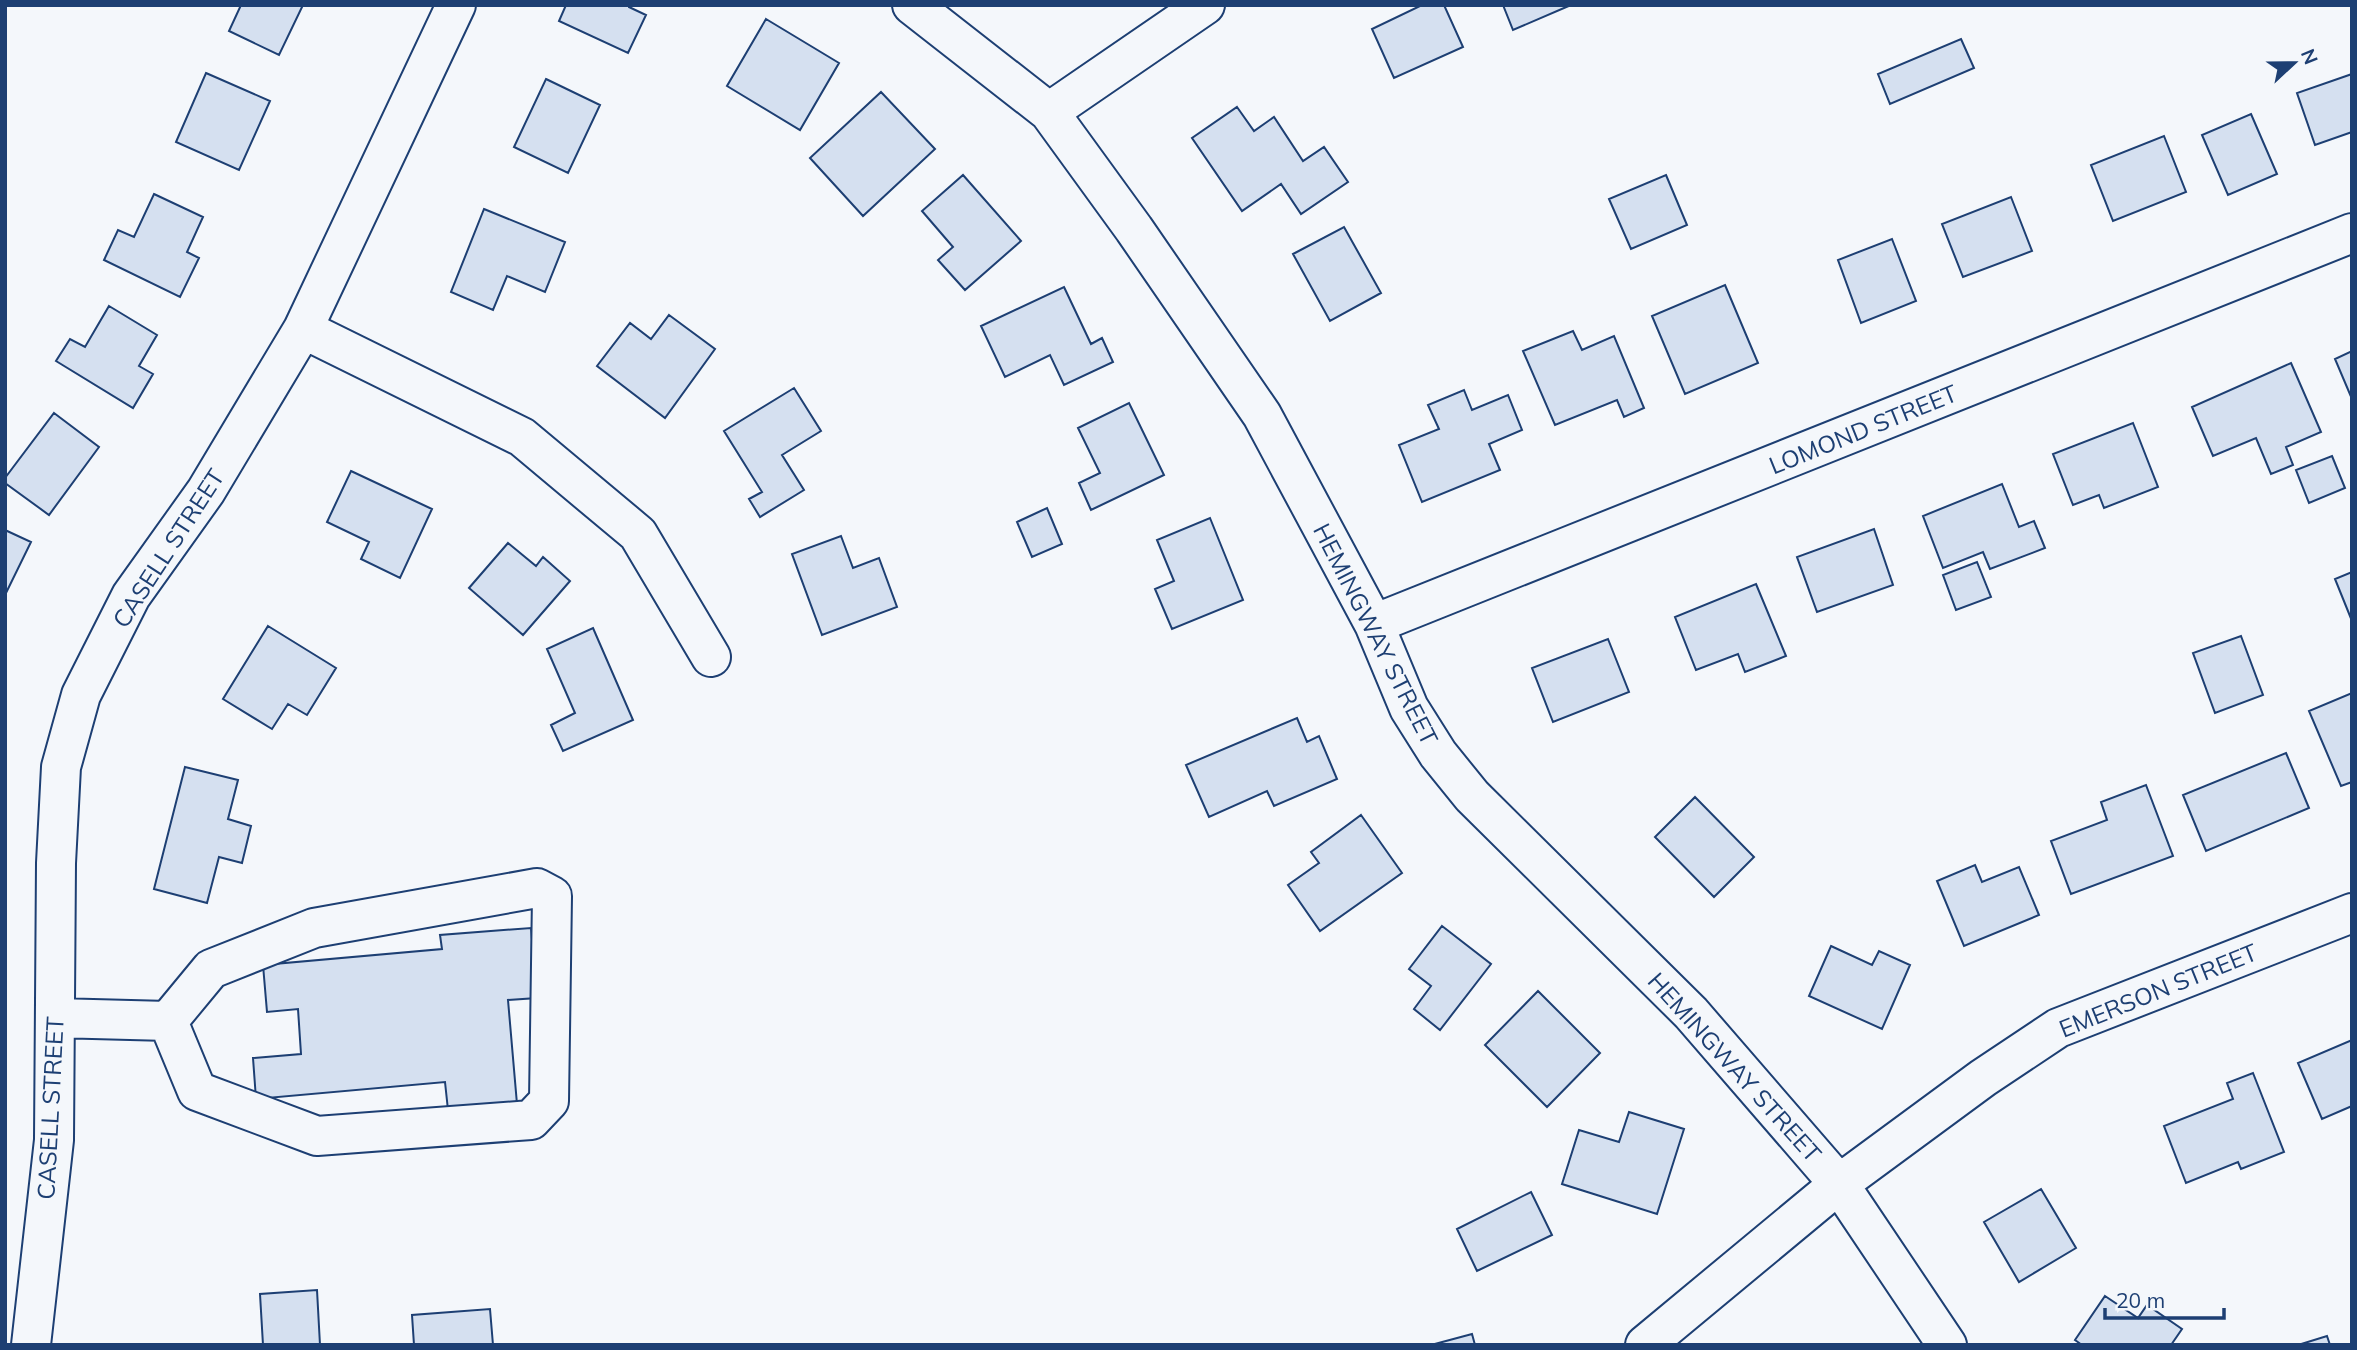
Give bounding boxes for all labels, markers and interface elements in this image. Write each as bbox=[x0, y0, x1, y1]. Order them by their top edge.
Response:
north arrow bbox=[2259, 28, 2329, 98]
text: N bbox=[2296, 45, 2324, 68]
street label: LOMOND STREET bbox=[1765, 377, 1962, 480]
street label: CASELL STREET bbox=[106, 463, 231, 633]
street label: HEMINGWAY STREET bbox=[1307, 518, 1445, 750]
street label: EMERSON STREET bbox=[2054, 936, 2262, 1043]
street label: HEMINGWAY STREET bbox=[1642, 966, 1828, 1168]
street label: CASELL STREET bbox=[30, 1015, 70, 1200]
scale bar bbox=[2105, 1276, 2224, 1320]
text: 20 m bbox=[2116, 1287, 2165, 1313]

